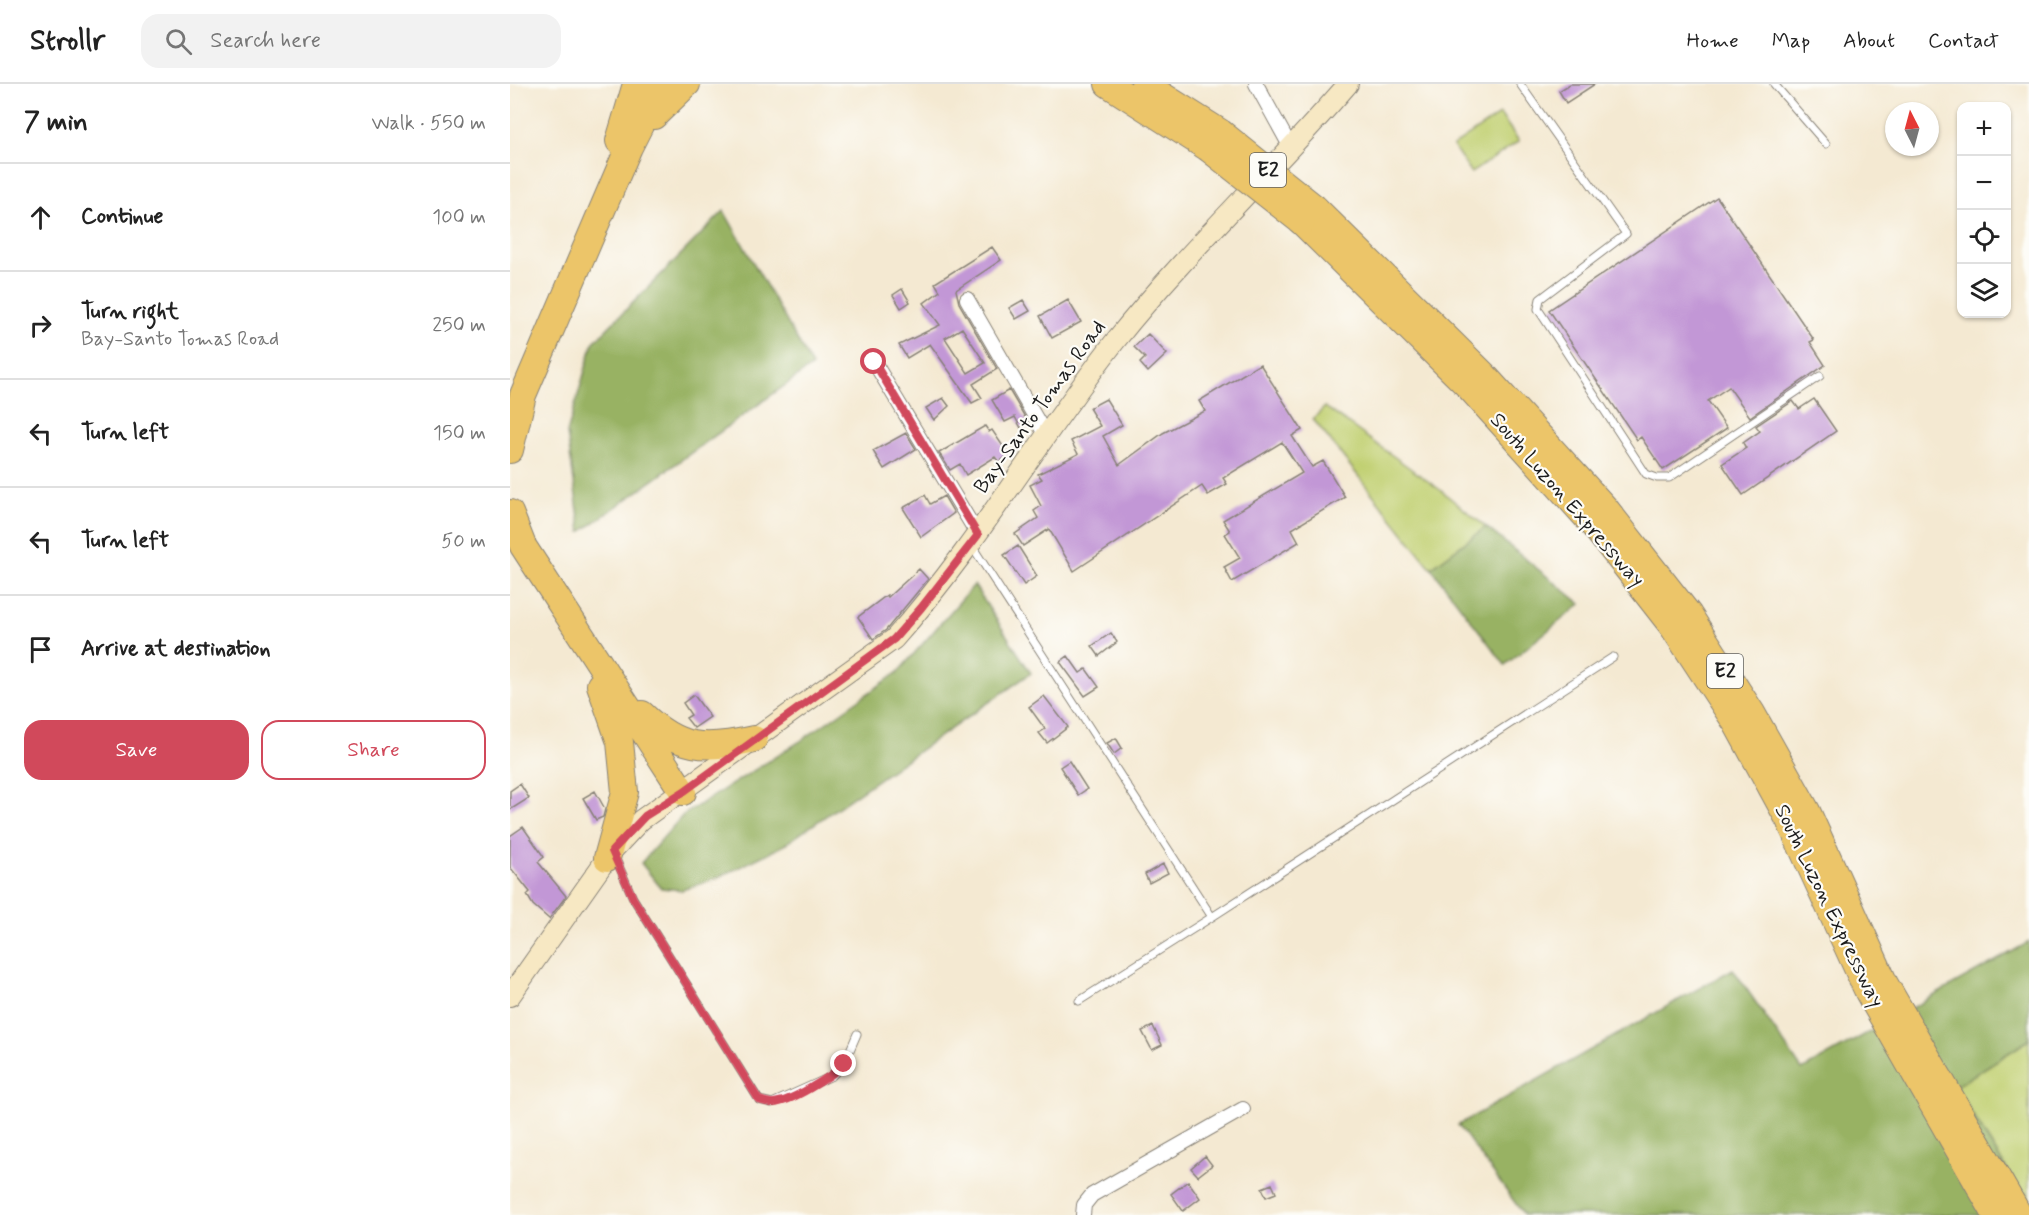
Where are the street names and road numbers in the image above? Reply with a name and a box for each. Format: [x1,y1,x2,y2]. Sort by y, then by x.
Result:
road number: E2 [1250,153,1286,187]
street label: Bay-Santo Tomas Road [968,315,1112,499]
street label: South Luzon Expressway [1483,407,1651,593]
road number: E2 [1707,654,1743,688]
street label: South Luzon Expressway [1768,800,1890,1012]

